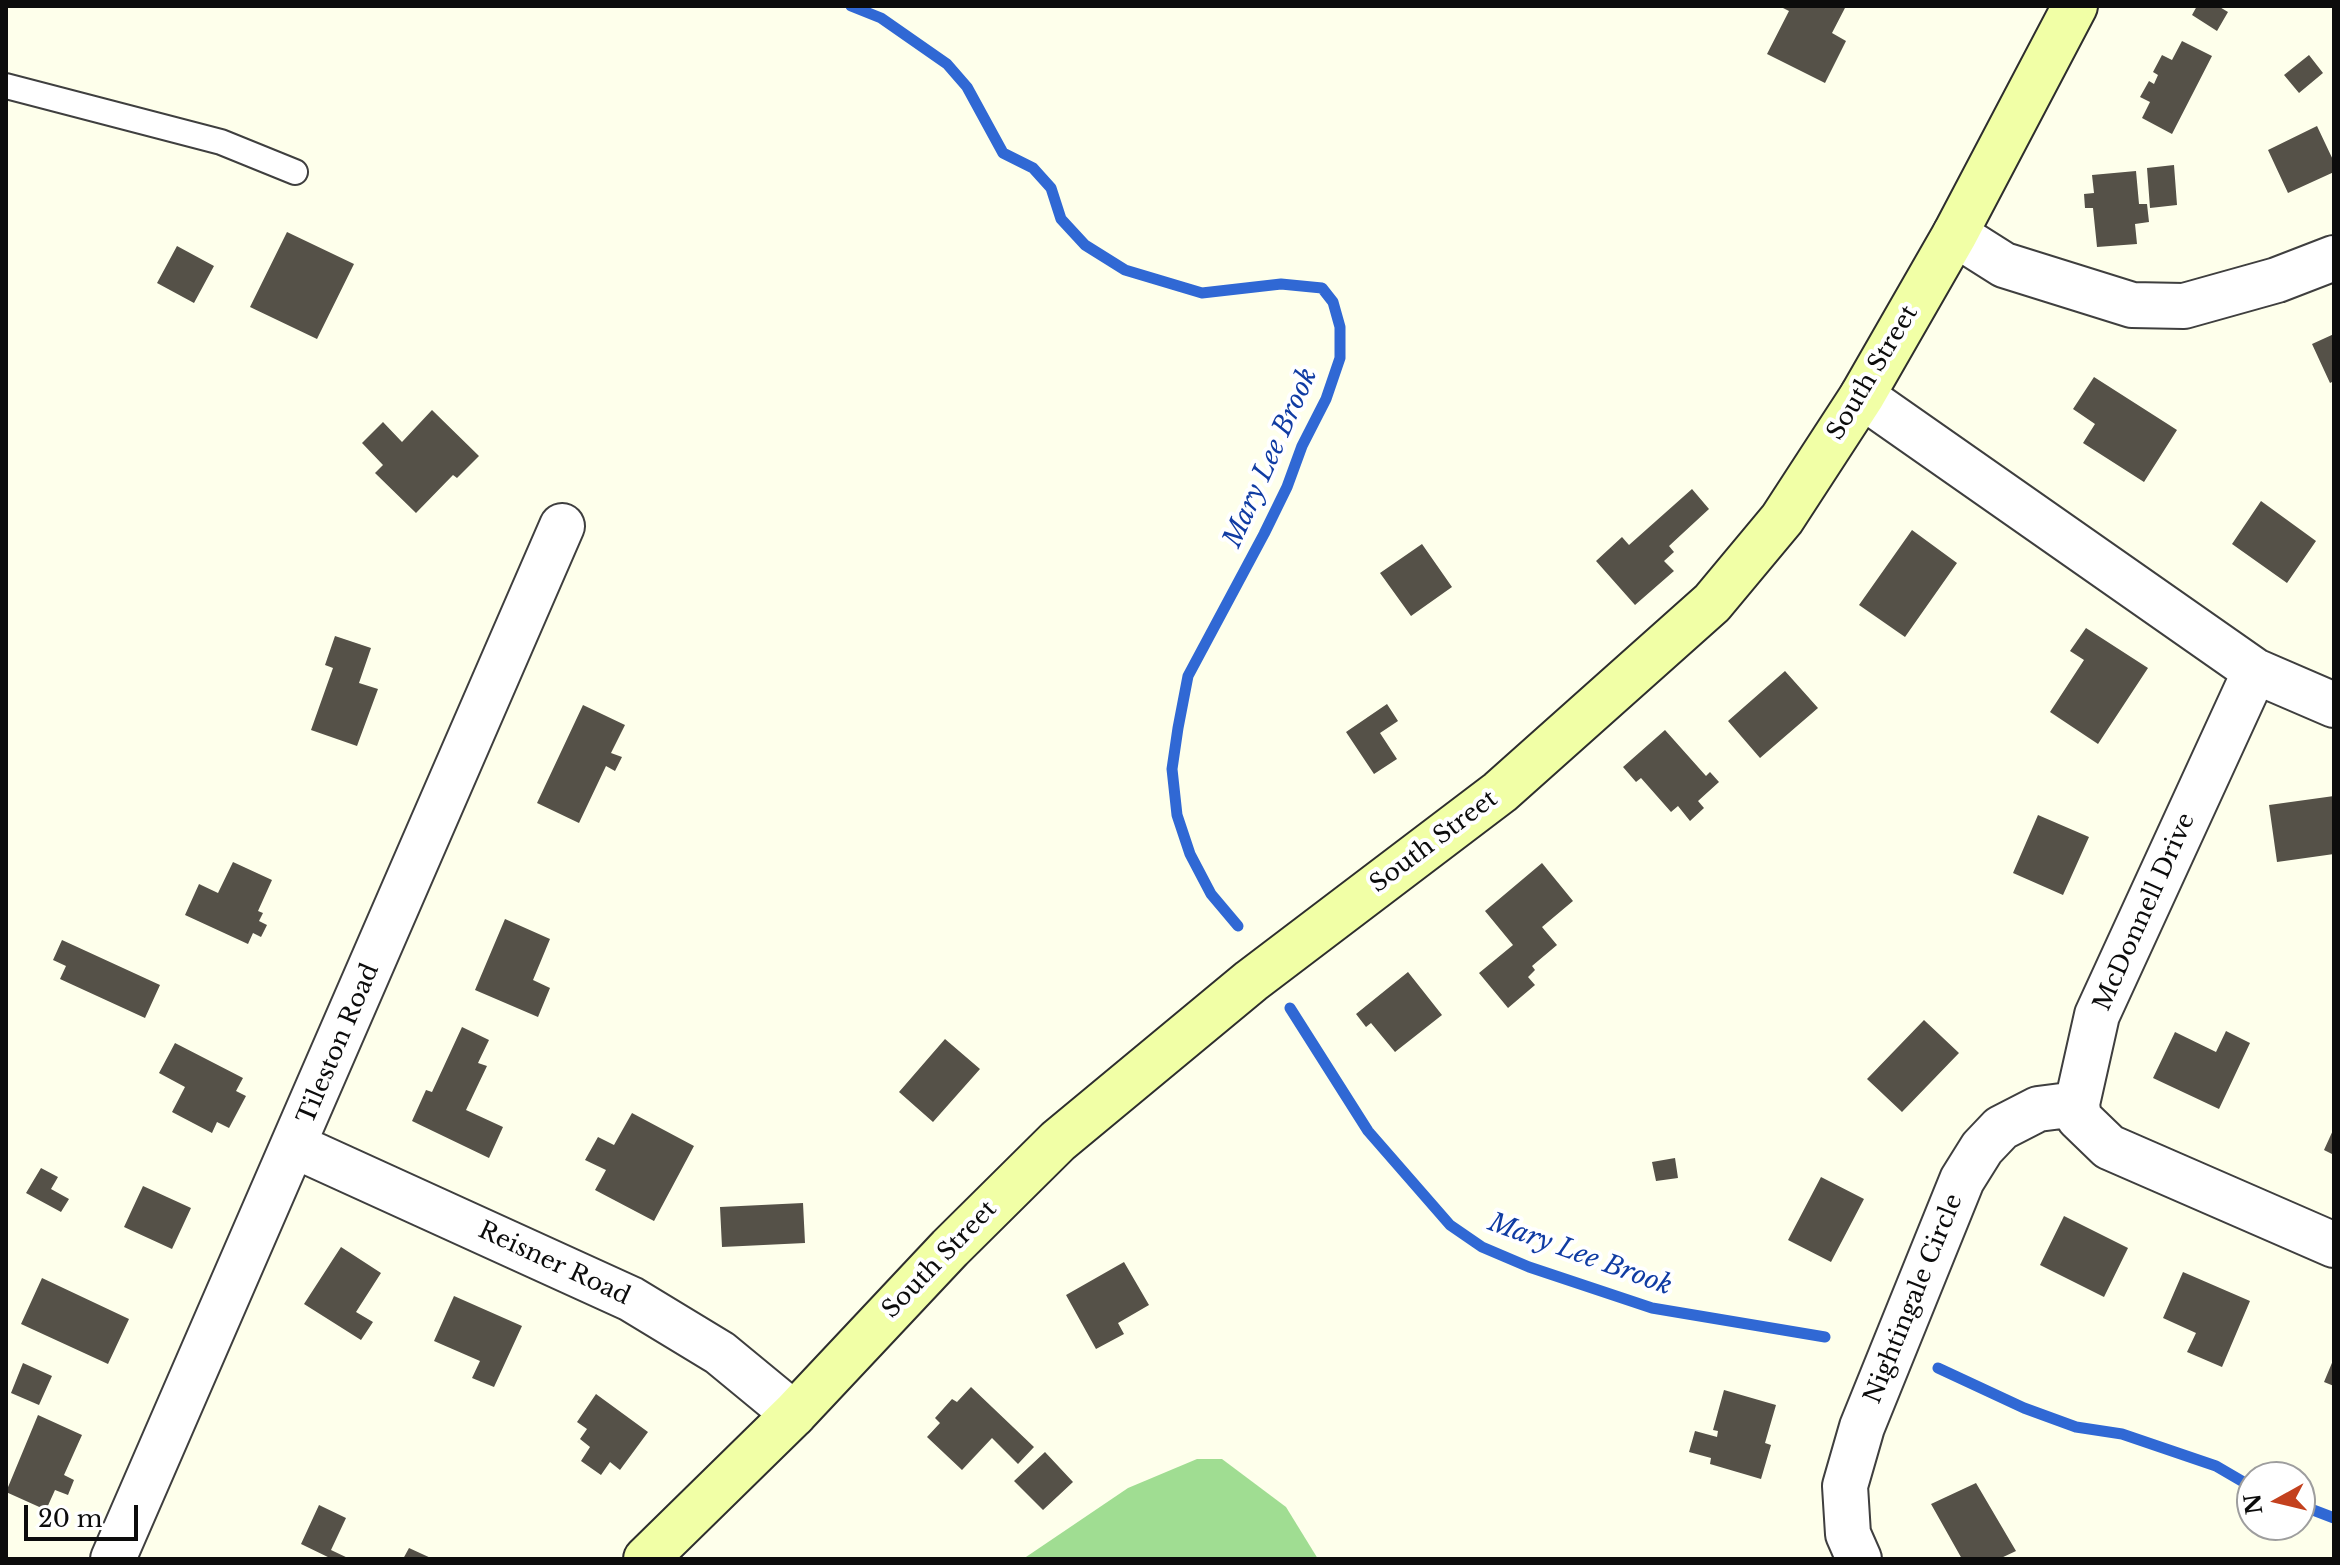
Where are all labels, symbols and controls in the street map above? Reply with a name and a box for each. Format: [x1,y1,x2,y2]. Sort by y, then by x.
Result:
street label: South Street [1822,300,1924,446]
water label: Mary Lee Brook [1218,364,1324,552]
street label: South Street [1365,785,1503,899]
street label: McDonnell Drive [2088,809,2202,1015]
street label: Tileston Road [292,960,386,1128]
street label: Nightingale Circle [1859,1190,1969,1408]
street label: South Street [877,1195,1003,1325]
water label: Mary Lee Brook [1484,1207,1676,1303]
street label: Reisner Road [474,1216,634,1312]
north arrow [2236,1461,2316,1541]
scale bar [28,1489,142,1539]
text: N [2239,1492,2269,1516]
text: 20 m [38,1504,103,1533]

